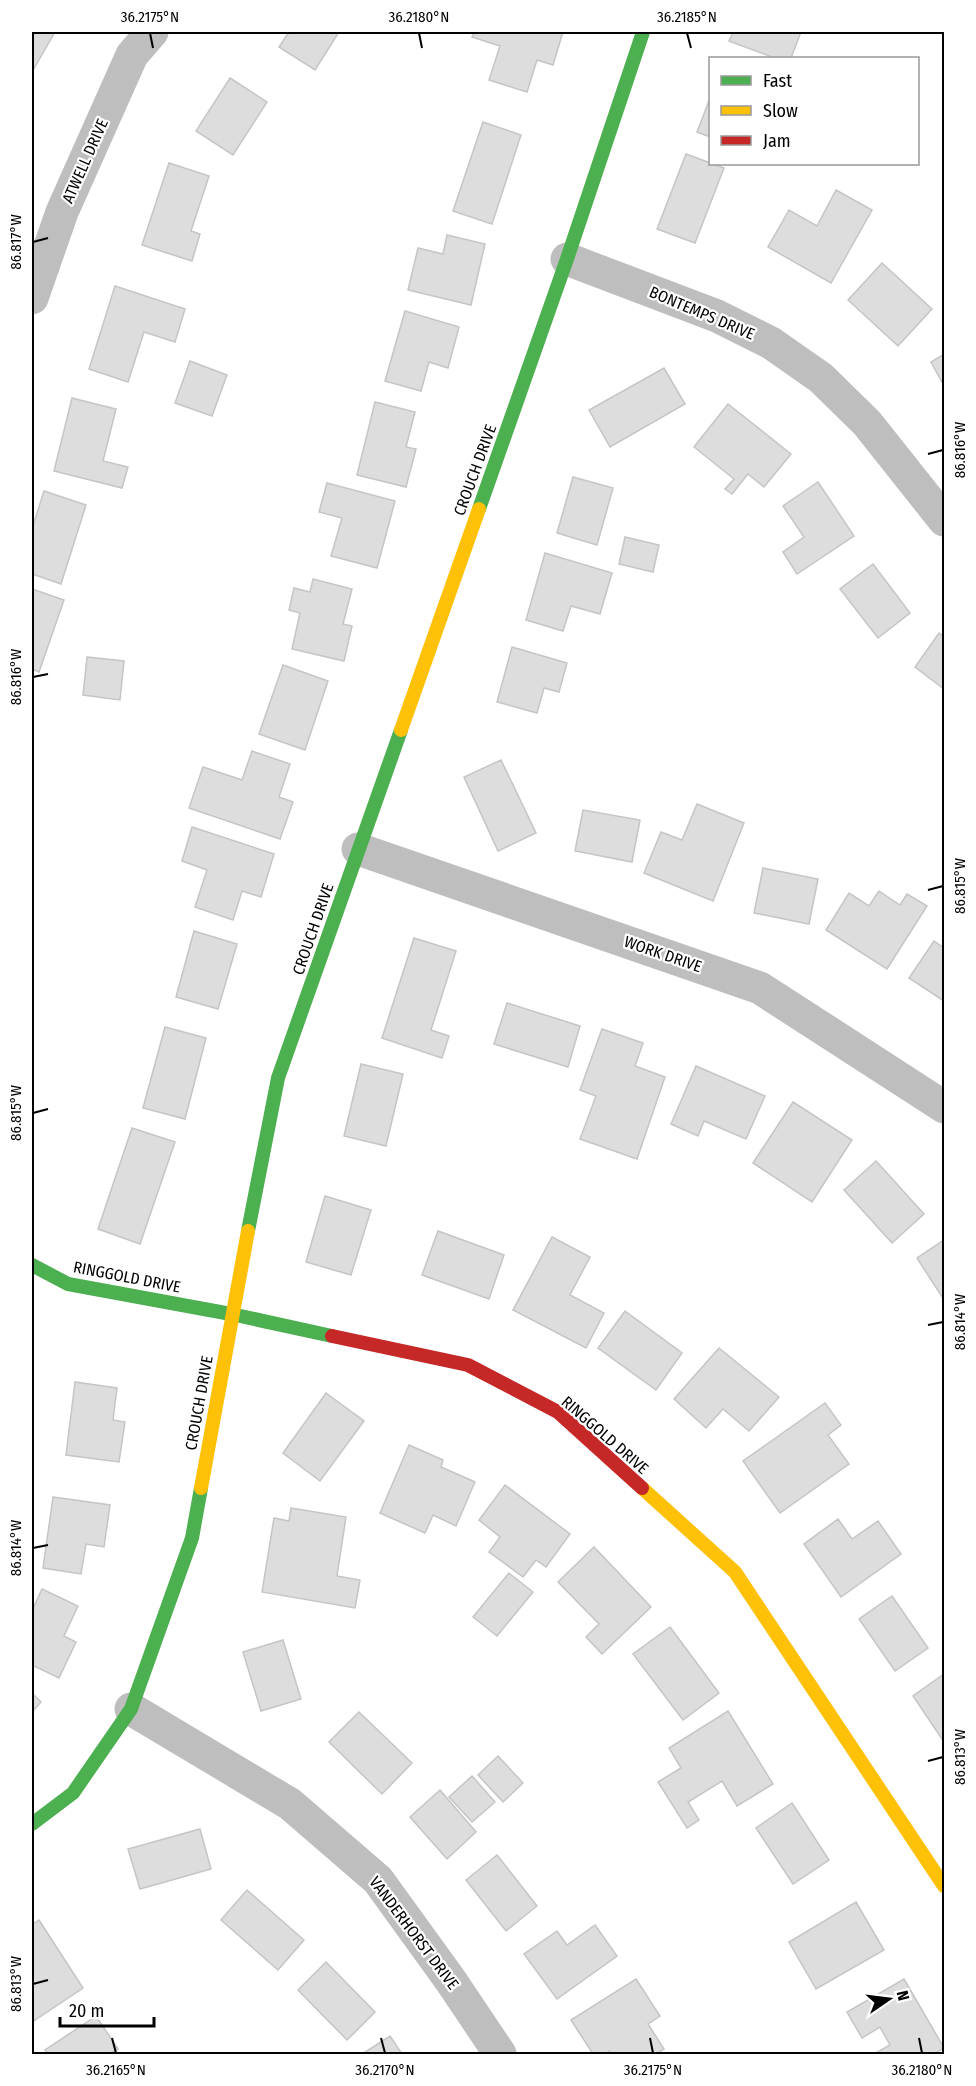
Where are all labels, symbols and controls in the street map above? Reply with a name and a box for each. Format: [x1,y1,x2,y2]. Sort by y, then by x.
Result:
text: 36.2175°N [121,8,179,26]
text: 36.2180°N [389,8,449,26]
text: 36.2185°N [657,8,717,26]
legend [709,57,919,165]
text: Fast [763,70,792,92]
text: Slow [763,100,798,122]
street label: ATWELL DRIVE [58,116,112,206]
text: Jam [763,130,791,152]
text: 86.817°W [7,214,25,270]
street label: BONTEMPS DRIVE [647,282,757,344]
street label: CROUCH DRIVE [450,422,500,518]
text: 86.816°W [951,422,969,478]
text: 86.816°W [7,649,25,705]
text: 86.815°W [951,858,969,914]
street label: CROUCH DRIVE [288,881,338,977]
street label: WORK DRIVE [622,932,704,976]
text: 86.815°W [7,1085,25,1141]
street label: RINGGOLD DRIVE [72,1257,182,1297]
text: 86.814°W [951,1294,969,1350]
street label: CROUCH DRIVE [181,1354,217,1452]
street label: RINGGOLD DRIVE [558,1392,652,1478]
text: 86.814°W [7,1520,25,1576]
text: 86.813°W [951,1729,969,1785]
street label: VANDERHORST DRIVE [365,1873,463,1993]
text: 86.813°W [7,1956,25,2012]
north arrow [859,1969,919,2029]
text: N [893,1989,913,2002]
scale bar [60,1990,154,2028]
text: 20 m [69,2000,104,2022]
text: 36.2165°N [86,2061,146,2079]
text: 36.2170°N [355,2061,415,2079]
text: 36.2175°N [624,2061,682,2079]
text: 36.2180°N [892,2061,952,2079]

